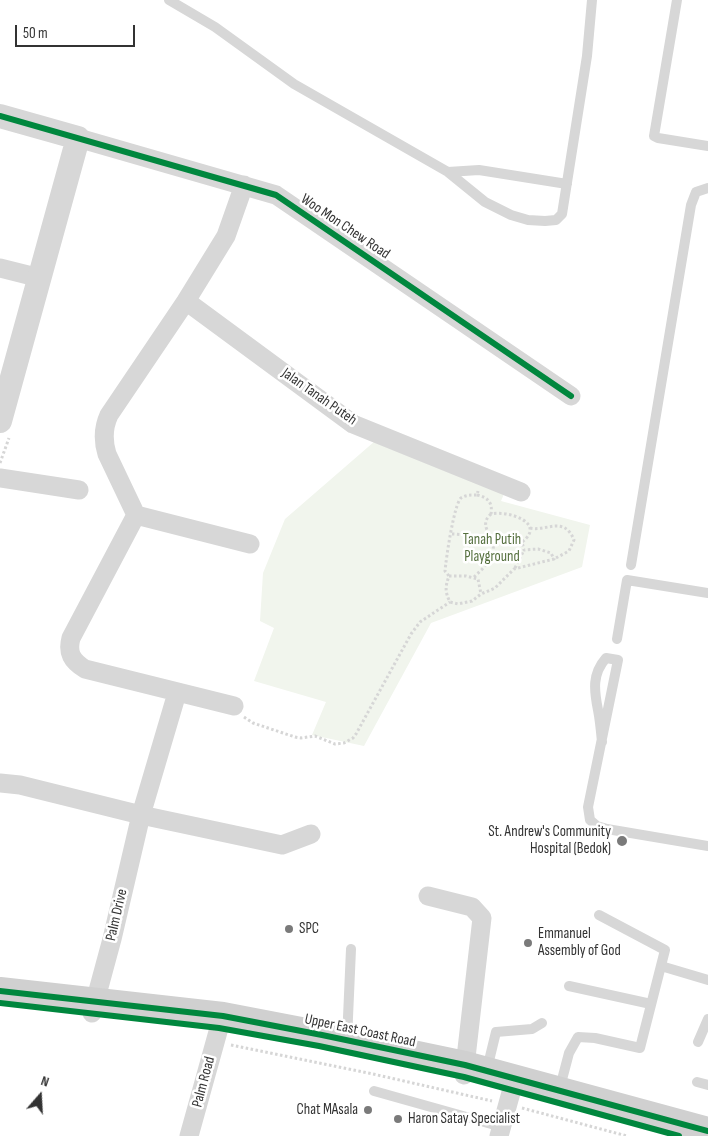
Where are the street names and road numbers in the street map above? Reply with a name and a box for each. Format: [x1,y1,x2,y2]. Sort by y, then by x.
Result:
street label: Woo Mon Chew Road [297,191,393,263]
street label: Jalan Tanah Puteh [278,365,360,429]
street label: Palm Drive [102,887,132,943]
street label: Upper East Coast Road [303,1010,417,1052]
street label: Palm Road [189,1055,219,1109]

